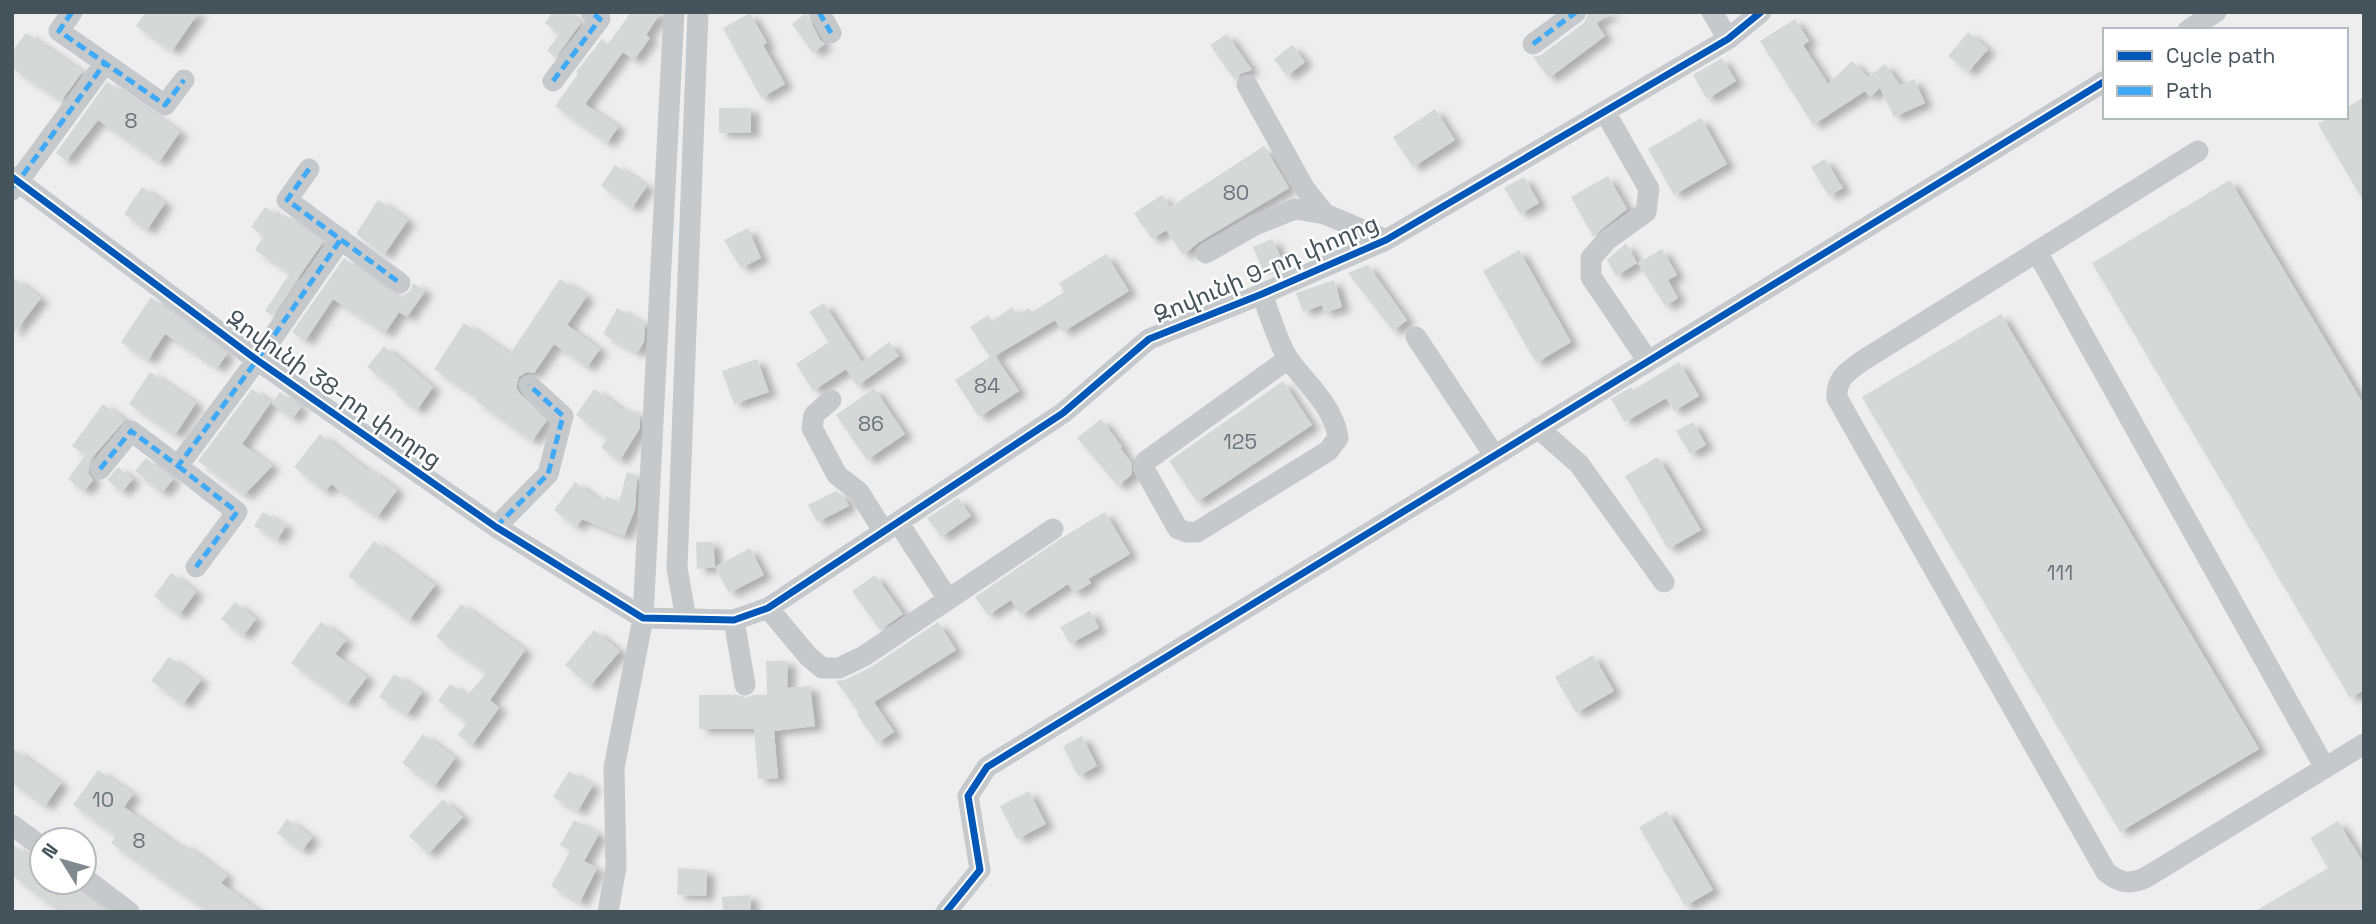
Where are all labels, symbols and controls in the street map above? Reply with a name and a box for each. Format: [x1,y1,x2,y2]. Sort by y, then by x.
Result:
legend [2103,28,2348,119]
text: Cycle path [2166,42,2275,69]
text: Path [2166,77,2212,104]
house number: 8 [124,107,138,134]
house number: 80 [1223,179,1249,206]
street label: Զովունի 9-րդ փողոց [1149,207,1383,330]
street label: Զովունի 38-րդ փողոց [220,302,448,475]
house number: 84 [974,372,1000,399]
house number: 86 [858,410,884,437]
house number: 125 [1223,428,1257,455]
house number: 111 [2047,559,2073,586]
house number: 10 [92,786,114,813]
north arrow [28,826,98,896]
house number: 8 [132,827,146,854]
text: N [36,838,64,864]

